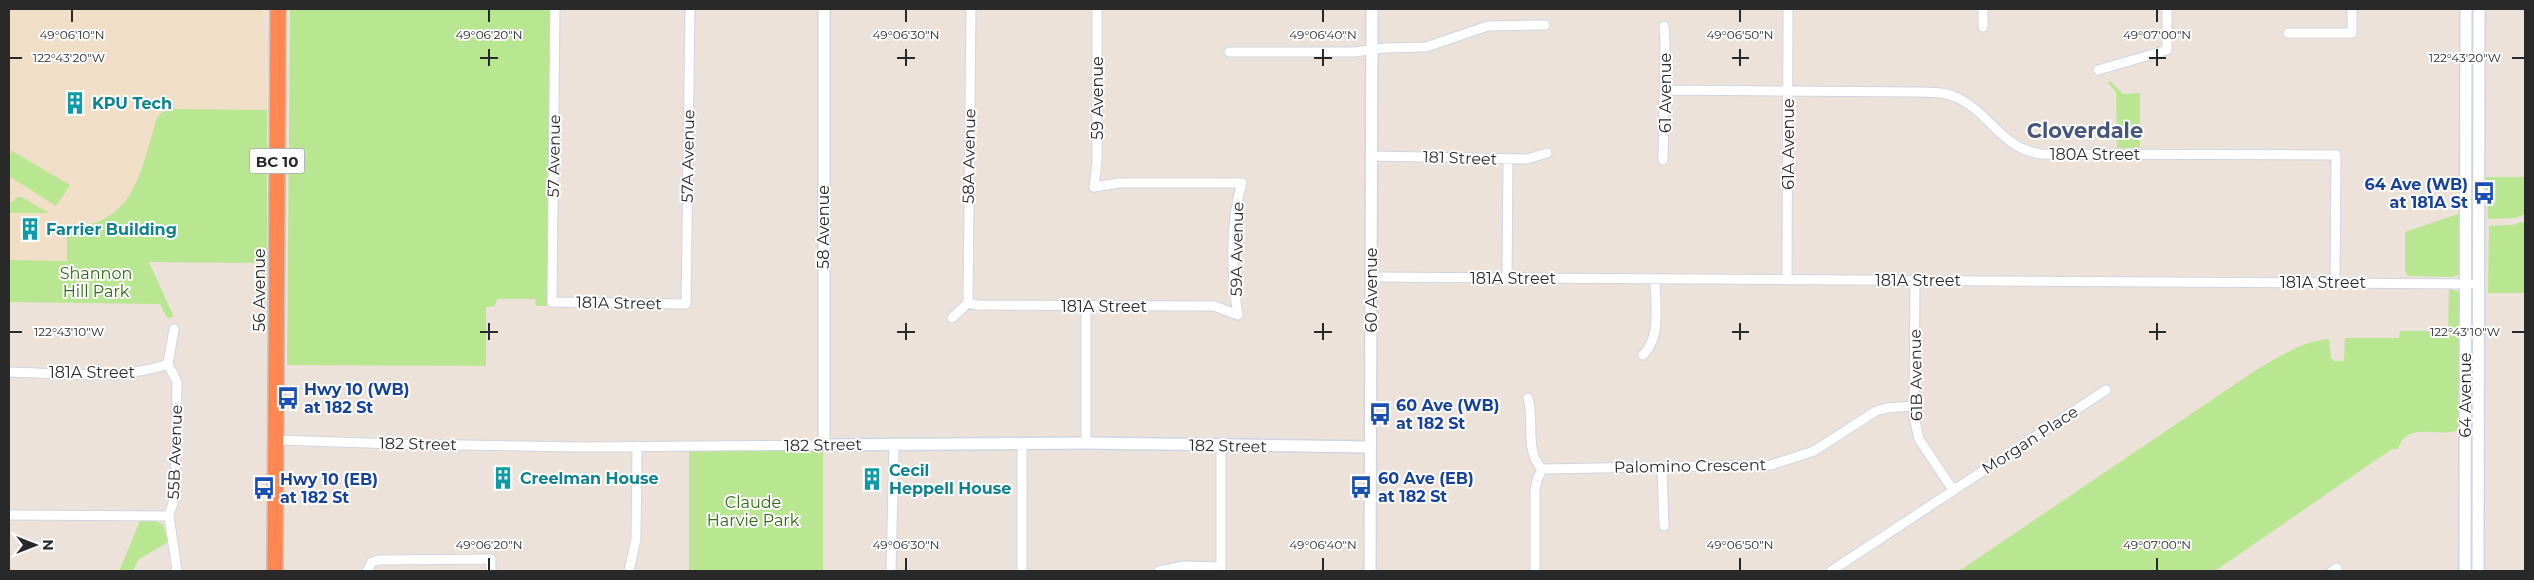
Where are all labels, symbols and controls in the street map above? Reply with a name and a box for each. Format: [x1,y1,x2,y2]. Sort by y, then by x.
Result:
text: 49°06'10"N [40,27,105,42]
text: 49°06'20"N [455,27,523,42]
text: 49°06'30"N [872,27,940,42]
text: 49°06'40"N [1289,27,1357,42]
text: 49°06'50"N [1707,27,1773,42]
text: 49°07'00"N [2123,27,2191,42]
text: 122°43'20"W [33,50,105,65]
text: 122°43'20"W [2429,50,2501,65]
street label: 61 Avenue [1656,53,1675,133]
street label: 59 Avenue [1088,56,1107,140]
building icon: KPU Tech [62,90,88,116]
place label: KPU Tech [92,94,172,113]
street label: 61A Avenue [1779,98,1798,190]
street label: 58A Avenue [959,108,979,204]
street label: 57A Avenue [678,109,698,203]
street label: 57 Avenue [544,114,564,198]
district label: Cloverdale [2027,118,2143,143]
street label: 180A Street [2050,145,2141,164]
street label: 181 Street [1423,147,1498,169]
road number: BC 10 [250,148,304,174]
place label: 64 Ave (WB) at 181A St [2364,175,2468,212]
bus stop icon: 64 Ave (WB) at 181A St [2471,180,2497,206]
street label: 58 Avenue [814,185,833,269]
street label: 59A Avenue [1227,201,1247,297]
building icon: Farrier Building [17,216,43,242]
place label: Farrier Building [46,220,177,239]
street label: 56 Avenue [250,248,269,332]
street label: 60 Avenue [1362,248,1381,332]
park label: Shannon Hill Park [60,264,132,301]
street label: 181A Street [1470,269,1556,288]
street label: 181A Street [1875,271,1961,290]
street label: 181A Street [2280,273,2366,292]
street label: 181A Street [576,293,663,313]
street label: 181A Street [1061,297,1147,316]
text: 122°43'10"W [34,324,104,339]
text: 122°43'10"W [2430,324,2500,339]
street label: 61B Avenue [1906,329,1926,421]
street label: 64 Avenue [2456,353,2475,437]
street label: 181A Street [49,363,135,382]
place label: Hwy 10 (WB) at 182 St [304,380,410,417]
bus stop icon: Hwy 10 (WB) at 182 St [275,385,301,411]
place label: 60 Ave (WB) at 182 St [1396,396,1499,433]
bus stop icon: 60 Ave (WB) at 182 St [1367,401,1393,427]
street label: Morgan Place [1978,402,2082,478]
street label: 55B Avenue [164,404,186,500]
street label: 182 Street [379,434,457,454]
street label: 182 Street [784,435,862,455]
street label: 182 Street [1189,436,1267,456]
street label: Palomino Crescent [1614,455,1767,477]
place label: Cecil Heppell House [889,461,1011,498]
building icon: Creelman House [490,465,516,491]
building icon: Cecil Heppell House [859,466,885,492]
place label: Creelman House [520,469,659,488]
place label: 60 Ave (EB) at 182 St [1378,469,1474,506]
place label: Hwy 10 (EB) at 182 St [280,470,378,507]
bus stop icon: 60 Ave (EB) at 182 St [1348,474,1374,500]
bus stop icon: Hwy 10 (EB) at 182 St [251,475,277,501]
park label: Claude Harvie Park [707,493,800,530]
north arrow [10,520,60,570]
text: 49°06'20"N [455,537,523,552]
text: 49°06'30"N [872,537,940,552]
text: 49°06'40"N [1289,537,1357,552]
text: 49°06'50"N [1707,537,1773,552]
text: 49°07'00"N [2123,537,2191,552]
text: N [39,539,57,551]

